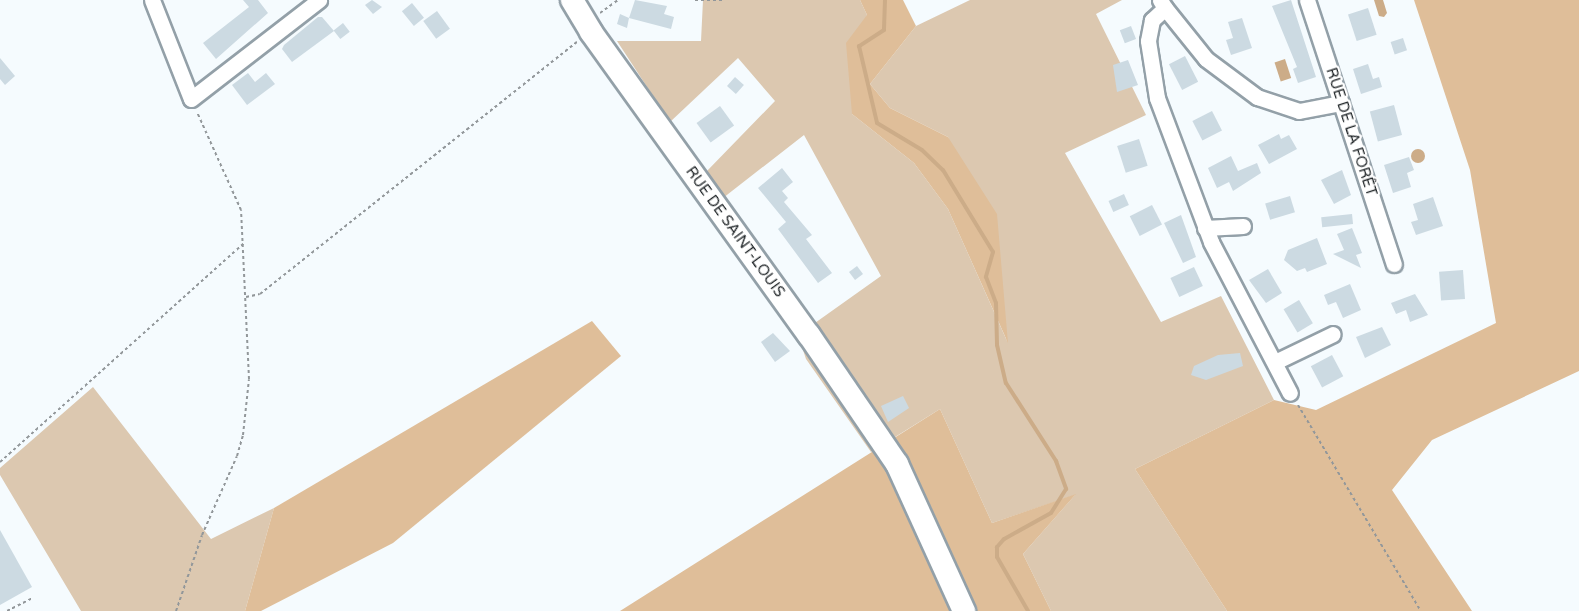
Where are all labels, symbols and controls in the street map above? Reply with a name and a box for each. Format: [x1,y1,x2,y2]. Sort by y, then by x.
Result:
street label: RUE DE LA FORÊT [1322,65,1380,199]
street label: RUE DE SAINT-LOUIS [682,163,788,301]

